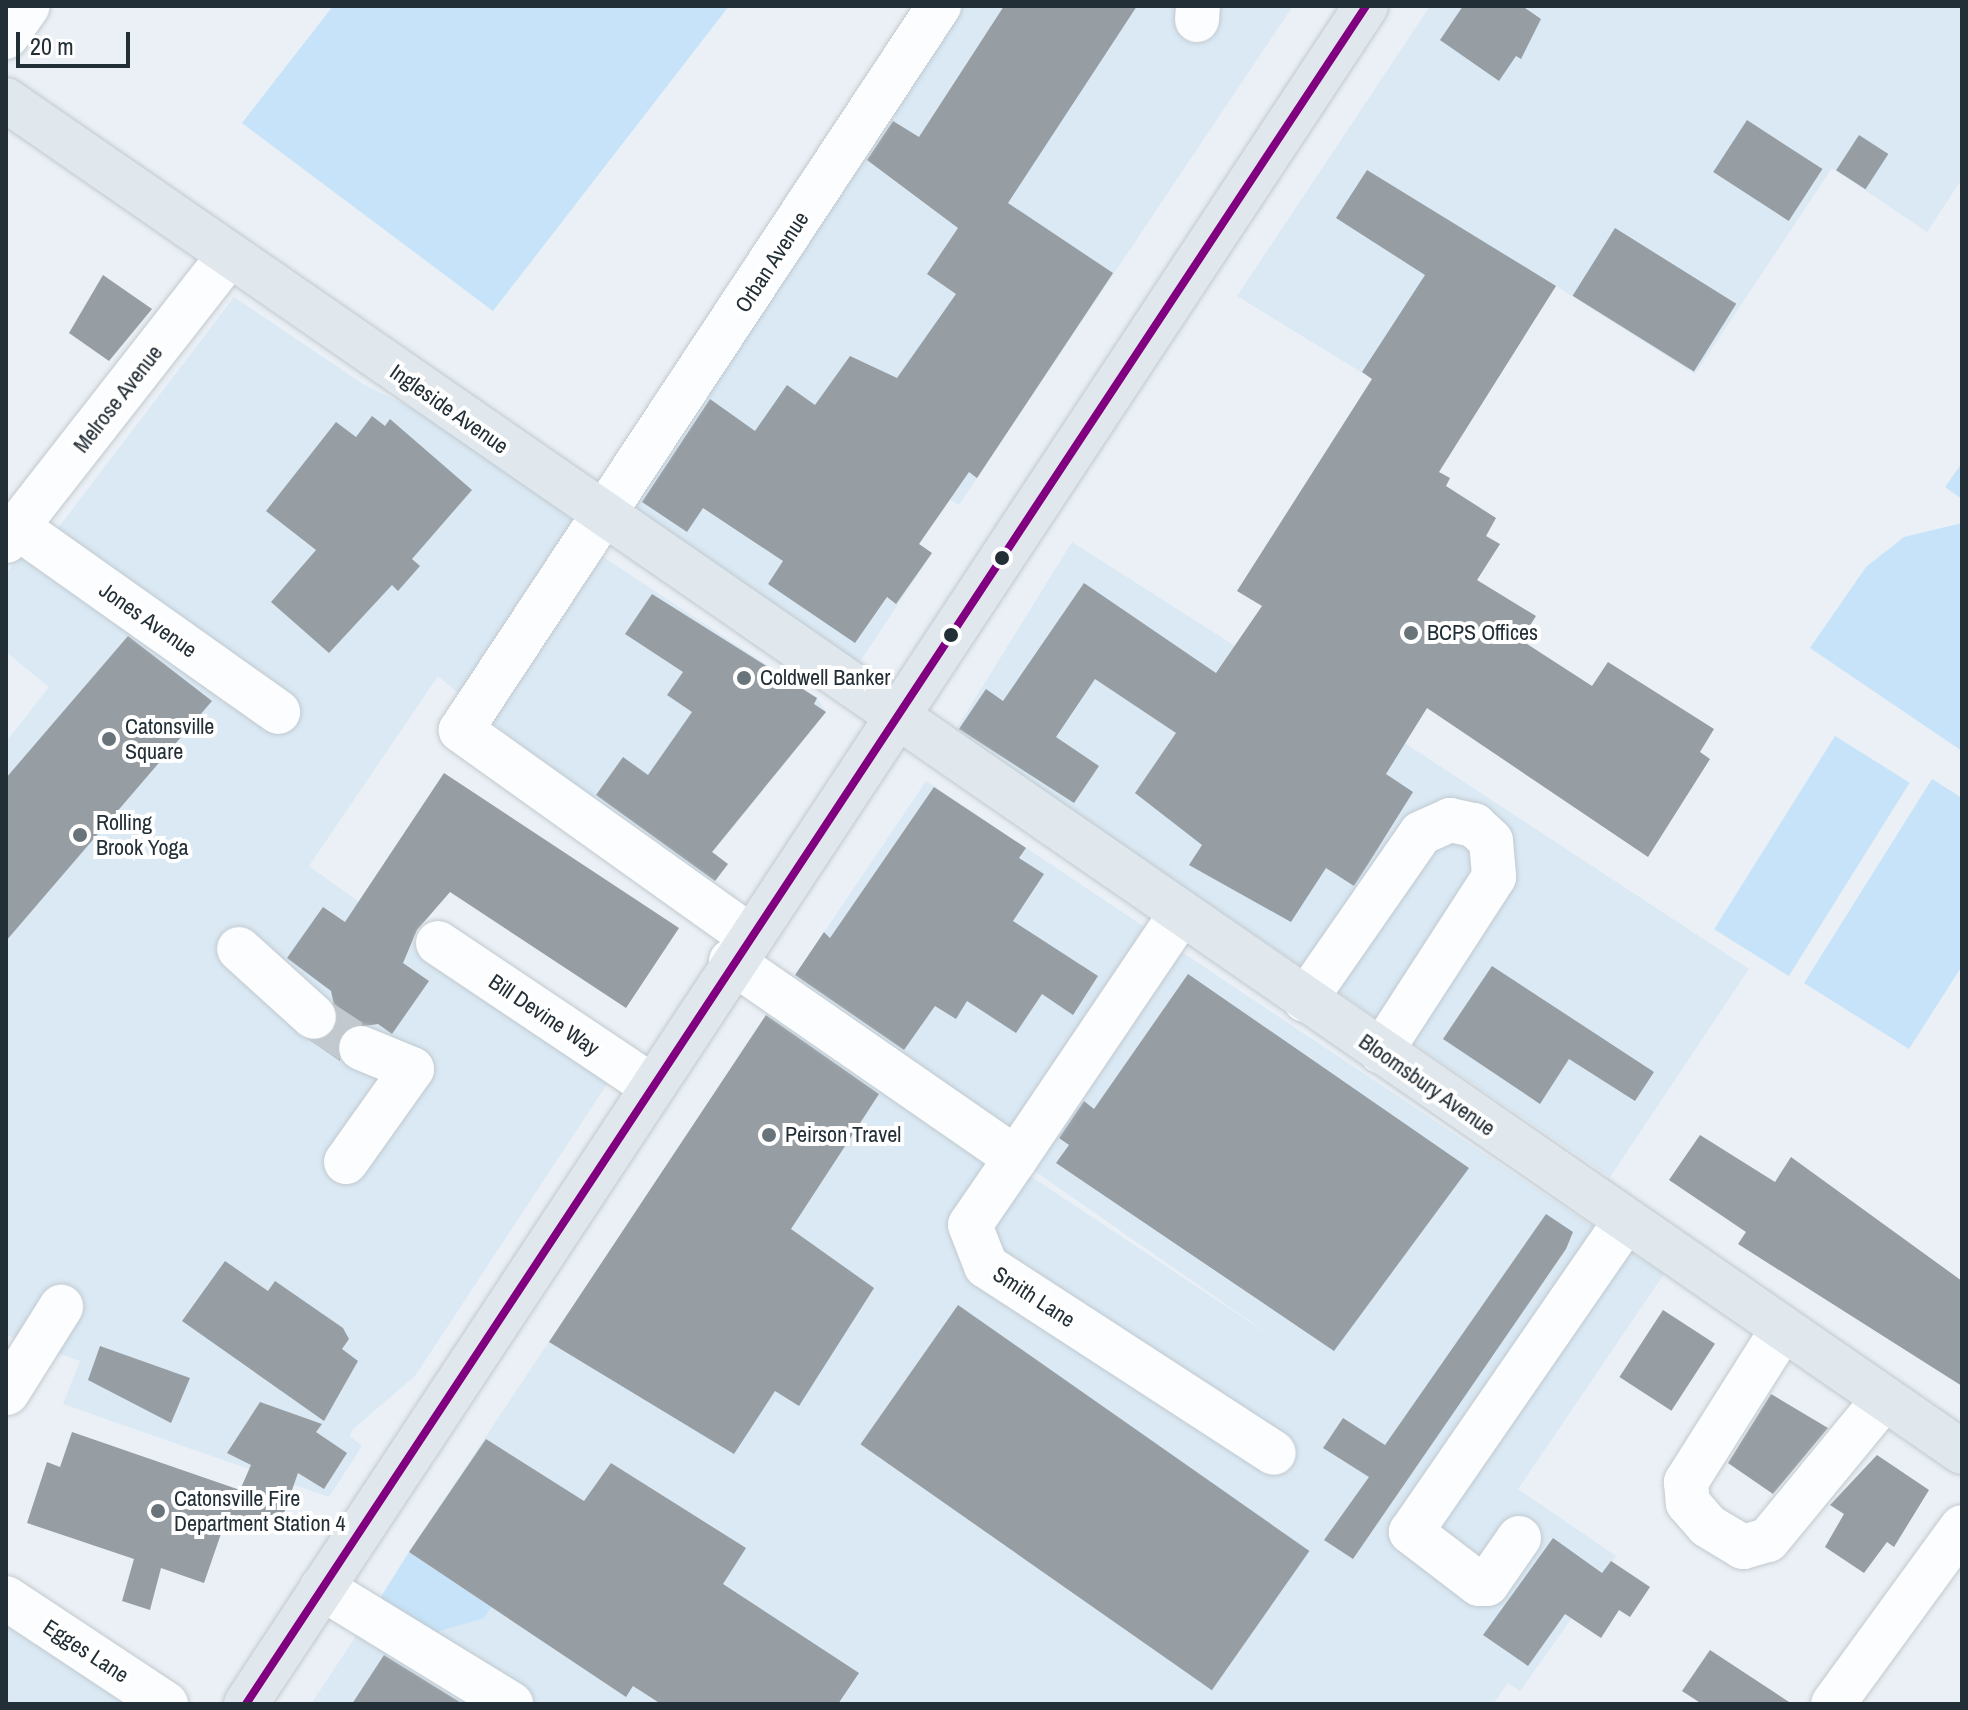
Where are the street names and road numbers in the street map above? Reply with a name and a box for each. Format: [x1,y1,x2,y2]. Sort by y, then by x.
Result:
street label: Orban Avenue [729,206,815,318]
street label: Melrose Avenue [68,340,168,458]
street label: Ingleside Avenue [384,358,514,460]
street label: Jones Avenue [94,576,202,664]
street label: Bill Devine Way [484,968,604,1062]
street label: Bloomsbury Avenue [1353,1028,1501,1142]
street label: Smith Lane [988,1261,1080,1333]
street label: Egges Lane [38,1614,134,1688]

